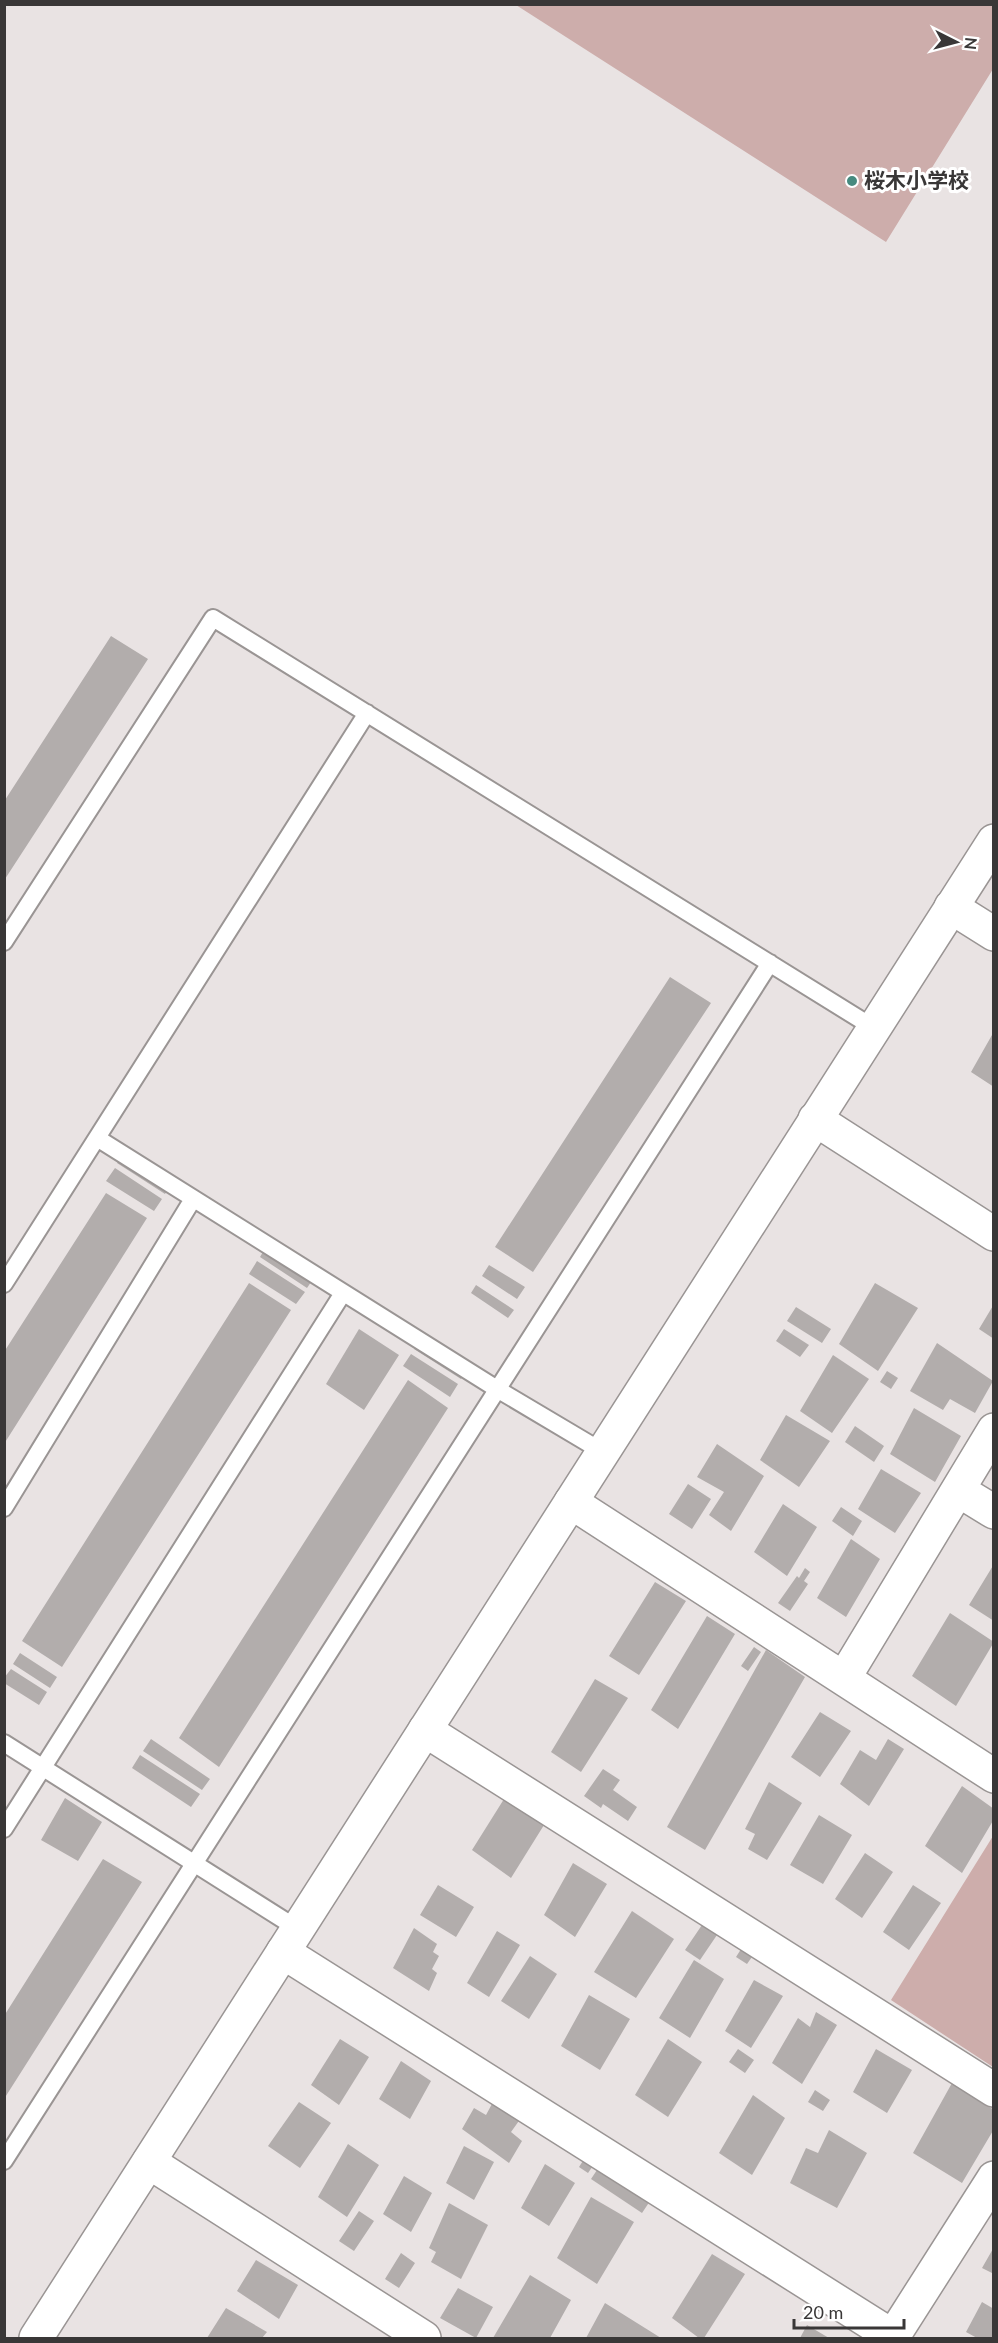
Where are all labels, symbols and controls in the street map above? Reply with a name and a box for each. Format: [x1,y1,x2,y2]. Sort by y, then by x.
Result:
north arrow [926,12,986,72]
text: N [961,36,982,51]
place label: 桜木小学校 [864,167,969,192]
marker: 桜木小学校 [845,174,859,188]
scale bar [794,2292,904,2330]
text: 20 m [803,2301,843,2323]

